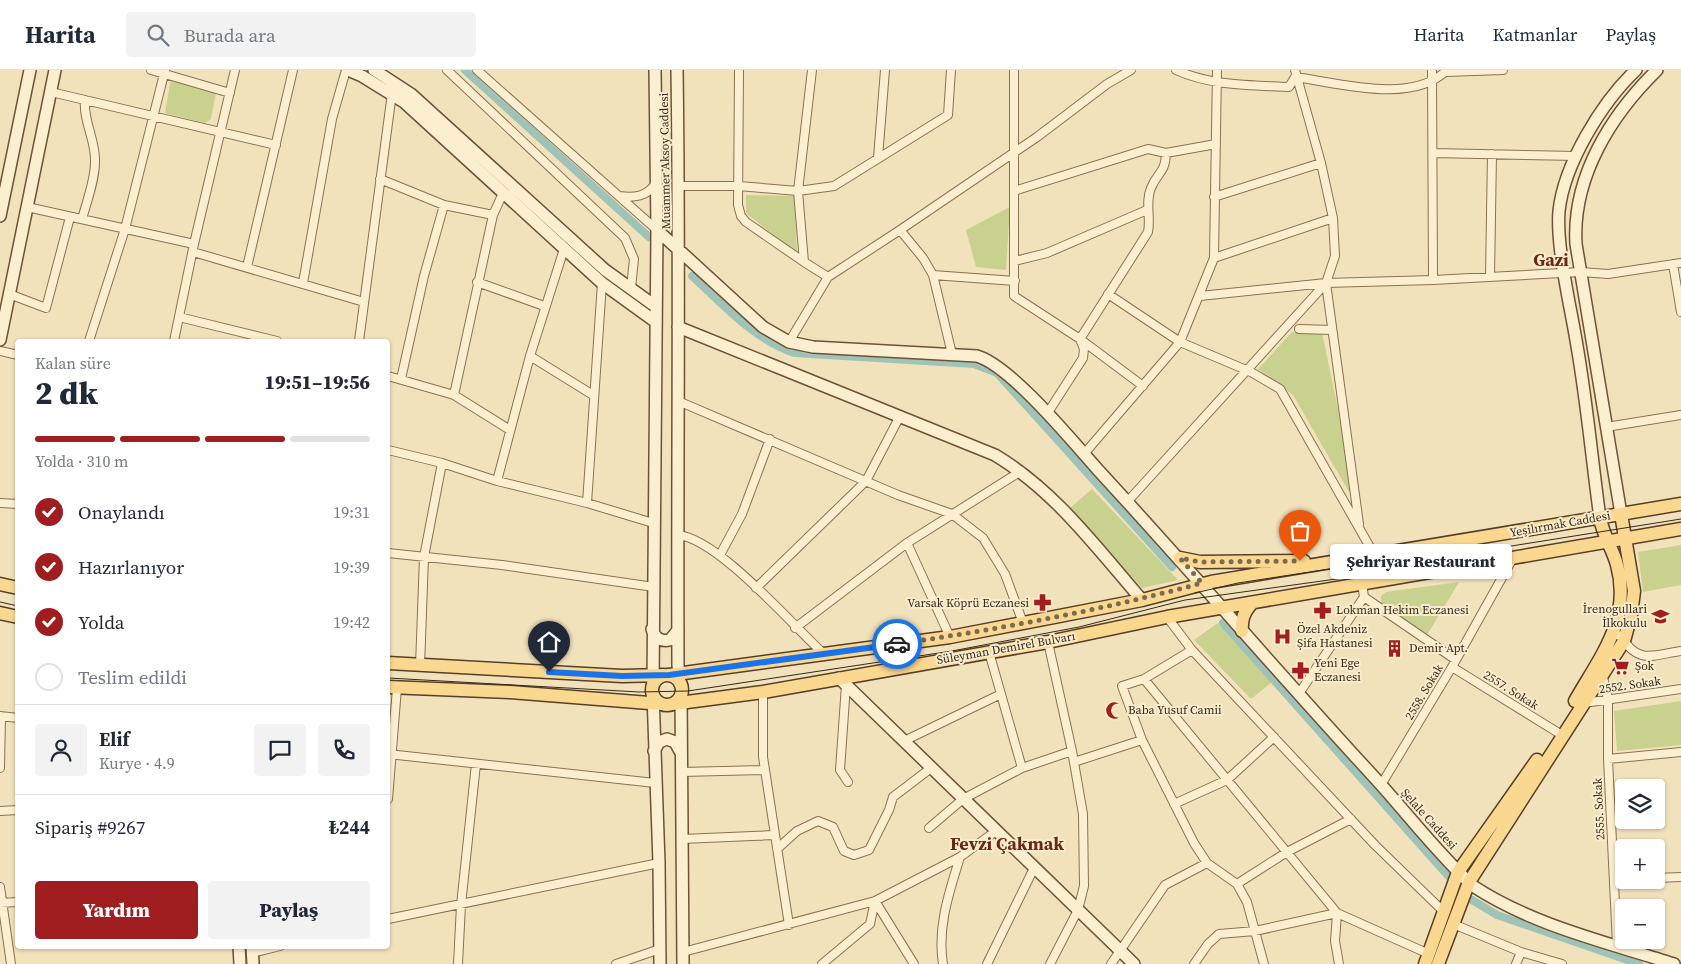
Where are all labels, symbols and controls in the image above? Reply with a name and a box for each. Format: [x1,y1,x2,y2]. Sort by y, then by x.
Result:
search box [126,12,476,57]
text: Harita [25,18,96,51]
icon: search [144,21,172,49]
text: Burada ara [184,22,276,48]
text: Harita [1414,22,1464,47]
text: Katmanlar [1492,22,1577,47]
text: Paylaş [1605,22,1656,47]
street label: Muammer Aksoy Caddesi [656,92,674,229]
district label: Gazi [1533,247,1569,272]
text: Kalan süre [35,352,111,374]
text: 19:51–19:56 [265,369,370,395]
text: 2 dk [35,371,98,415]
text: Yolda · 310 m [35,450,129,472]
icon: check [35,498,63,526]
text: Onaylandı [78,499,165,525]
text: 19:31 [333,501,370,523]
street label: Yeşilırmak Caddesi [1508,507,1612,541]
pin [1279,510,1321,561]
icon: bag [1286,517,1314,545]
callout: Şehriyar Restaurant [1330,544,1512,578]
text: Şehriyar Restaurant [1347,550,1495,572]
icon: check [35,553,63,581]
text: Hazırlanıyor [78,554,184,580]
text: 19:39 [333,556,370,578]
pharmacy icon: Varsak Köprü Eczanesi [1033,593,1053,613]
place label: Varsak Köprü Eczanesi [907,595,1029,611]
pharmacy icon: Lokman Hekim Eczanesi [1312,600,1332,620]
place label: İrenogullari İlkokulu [1583,601,1647,631]
place label: Lokman Hekim Eczanesi [1336,602,1469,618]
school or university icon: İrenogullari İlkokulu [1651,606,1671,626]
icon: check [35,608,63,636]
text: Yolda [78,609,124,635]
text: 19:42 [333,611,370,633]
courier [872,619,922,669]
pin [528,621,570,672]
place label: Özel Akdeniz Şifa Hastanesi [1297,621,1373,651]
hospital icon: Özel Akdeniz Şifa Hastanesi [1273,626,1293,646]
icon: home [535,628,563,656]
street label: Süleyman Demirel Bulvarı [935,628,1077,668]
icon: car [883,630,911,658]
building icon: Demir Apt. [1385,638,1405,658]
place label: Demir Apt. [1409,640,1468,656]
place label: Yeni Ege Eczanesi [1314,655,1361,685]
supermarket icon: Şok [1611,656,1631,676]
place label: Şok [1635,658,1655,674]
pharmacy icon: Yeni Ege Eczanesi [1290,660,1310,680]
street label: 2558. Sokak [1401,661,1447,723]
text: Teslim edildi [78,664,187,690]
street label: 2557. Sokak [1480,667,1542,714]
street label: 2552. Sokak [1598,673,1662,697]
mosque icon: Baba Yusuf Camii [1104,700,1124,720]
place label: Baba Yusuf Camii [1128,702,1222,718]
button: person [35,724,87,776]
button: chat [254,724,306,776]
button: phone [318,724,370,776]
text: Elif [99,726,129,752]
text: Kurye · 4.9 [99,752,175,774]
street label: 2555. Sokak [1589,777,1609,841]
map controls [1615,779,1665,949]
button: layers [1615,779,1665,829]
street label: Şelale Caddesi [1397,785,1461,853]
text: Sipariş #9267 [35,814,145,840]
text: ₺244 [329,814,370,840]
district label: Fevzi Çakmak [950,831,1064,856]
button: + [1615,839,1665,889]
button: Yardım [35,881,198,939]
button: Paylaş [208,881,370,939]
button: − [1615,899,1665,949]

